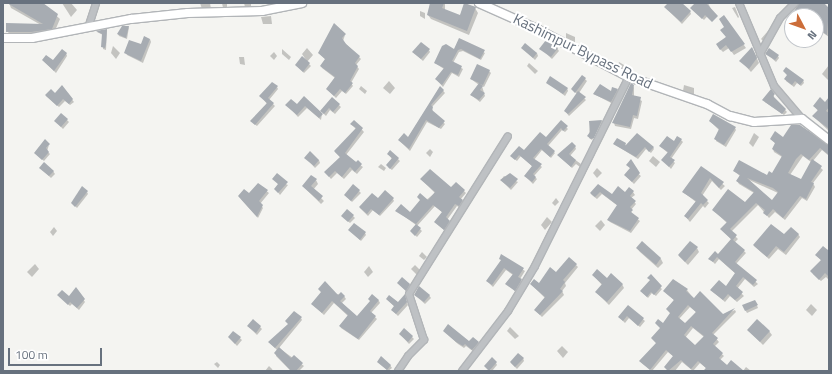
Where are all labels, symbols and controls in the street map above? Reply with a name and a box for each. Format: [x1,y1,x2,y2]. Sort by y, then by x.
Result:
north arrow [784,8,824,48]
street label: Kashimpur Bypass Road [510,9,656,93]
text: N [804,27,821,43]
scale bar [10,340,104,366]
text: 100 m [15,345,48,364]

